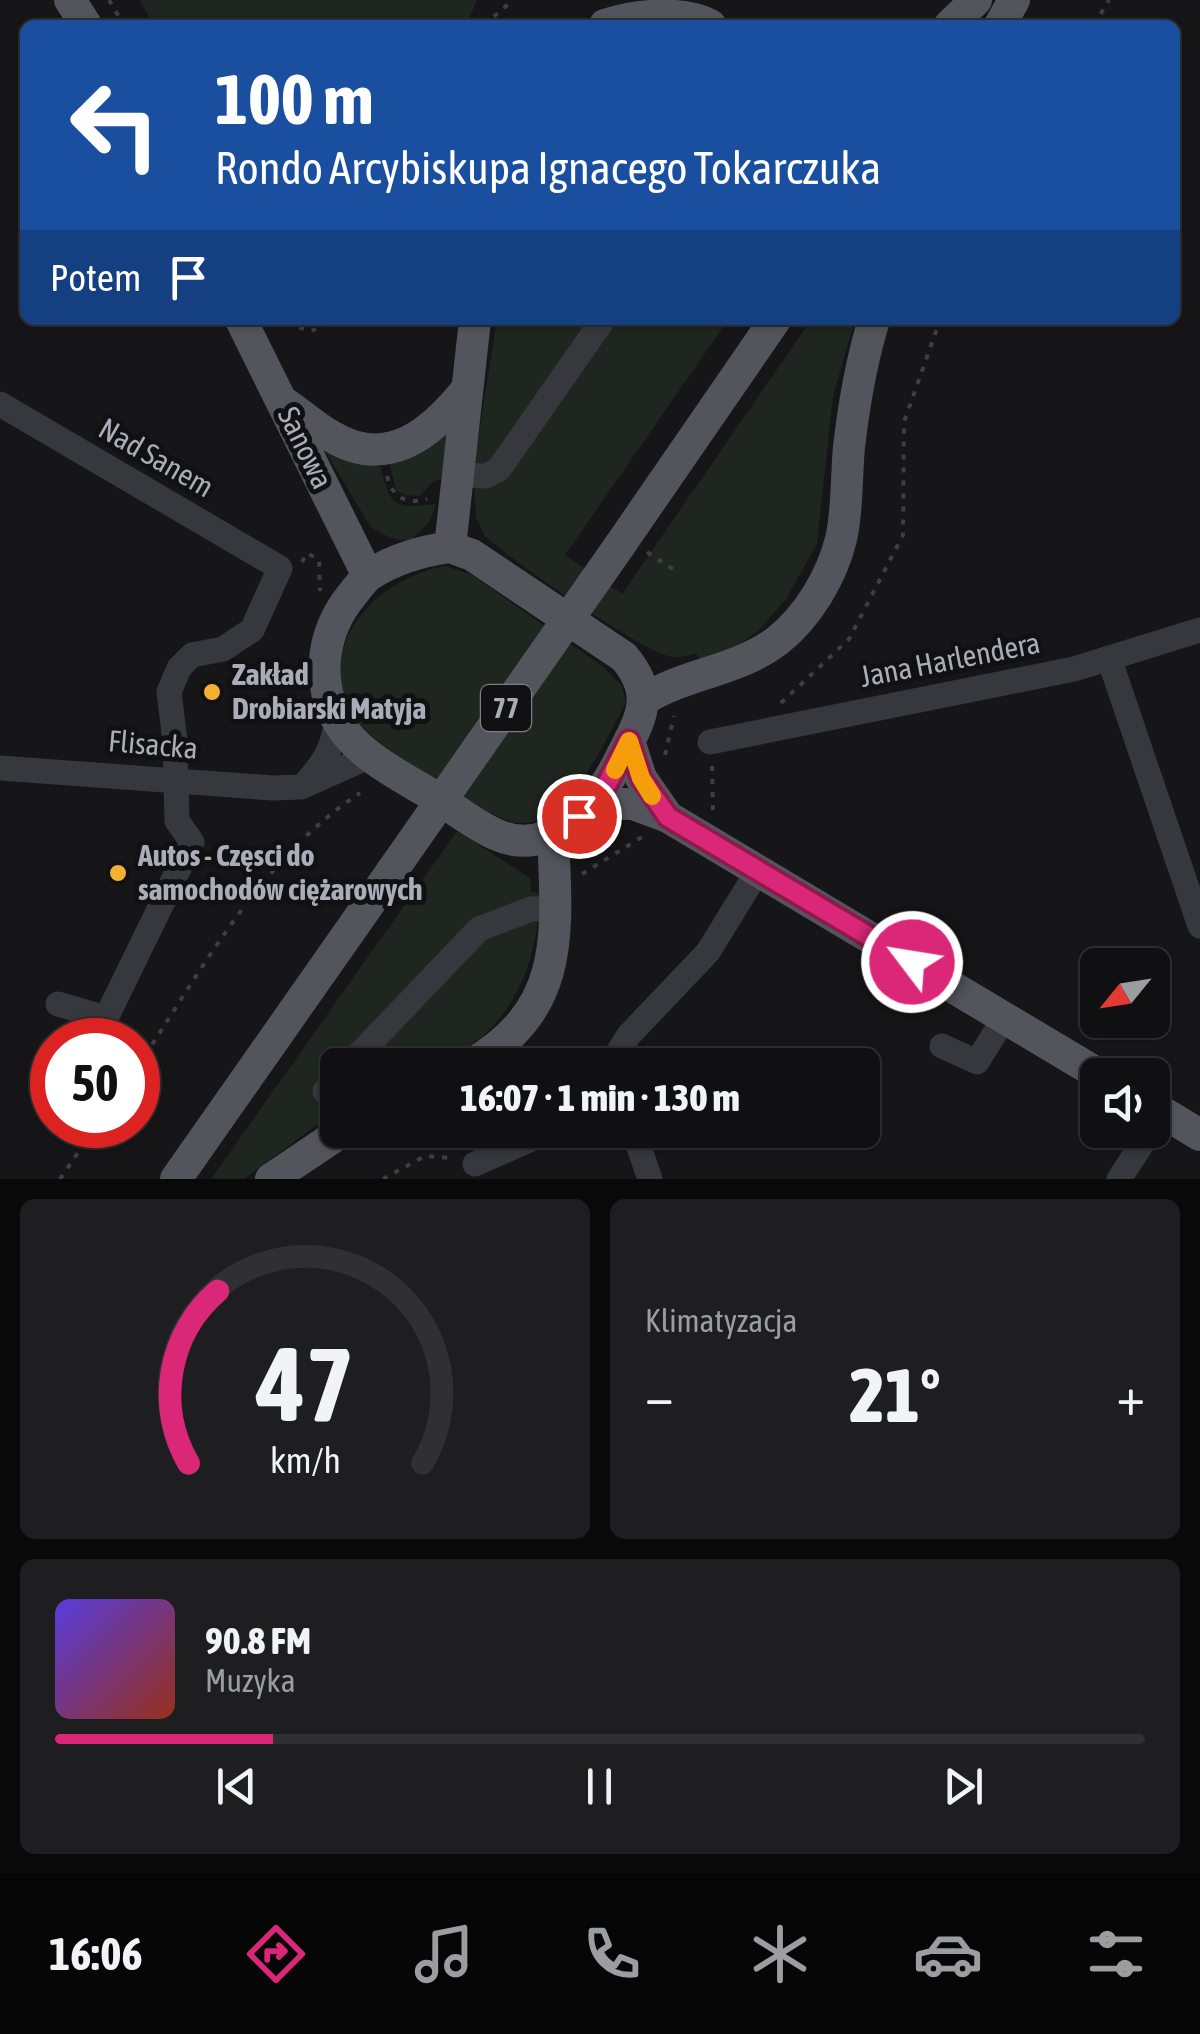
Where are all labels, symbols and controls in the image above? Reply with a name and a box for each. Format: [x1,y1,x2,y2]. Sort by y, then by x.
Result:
text: 100 m [215,59,374,139]
icon: left [50,60,180,190]
text: Rondo Arcybiskupa Ignacego Tokarczuka [215,142,881,194]
icon: arrive [161,250,216,305]
text: Potem [50,256,141,299]
street label: Sanowa [272,401,340,494]
street label: Nad Sanem [93,411,220,503]
street label: Jana Harlendera [857,625,1043,693]
place label: Zakład Drobiarski Matyja [232,657,426,725]
marker: Zakład Drobiarski Matyja [201,681,223,703]
road number: 77 [481,685,531,731]
street label: Flisacka [107,723,199,765]
pin [537,774,622,859]
icon: arrive [552,789,607,844]
place label: Autos - Częsci do samochodów ciężarowych [137,838,423,906]
marker: Autos - Częsci do samochodów ciężarowych [107,862,129,884]
position arrow [860,910,964,1014]
north arrow [1080,948,1170,1038]
map controls [1080,948,1170,1148]
speed limit sign: 50 [30,1018,160,1148]
button: sound [1080,1058,1170,1148]
text: 16:07 · 1 min · 130 m [460,1076,740,1119]
text: Klimatyzacja [645,1302,797,1339]
text: 47 [255,1324,354,1443]
text: 21° [849,1352,941,1438]
text: − [645,1364,674,1427]
text: + [1116,1364,1145,1427]
text: km/h [270,1440,340,1481]
text: 90.8 FM [205,1619,311,1662]
text: Muzyka [205,1662,296,1699]
icon: previous [209,1759,264,1814]
icon: pause [572,1759,627,1814]
icon: next [936,1759,991,1814]
icon: directions [241,1919,311,1989]
icon: music [409,1919,479,1989]
icon: phone [577,1919,647,1989]
icon: climate [745,1919,815,1989]
icon: car [913,1919,983,1989]
icon: filters [1081,1919,1151,1989]
text: 16:06 [49,1928,143,1980]

